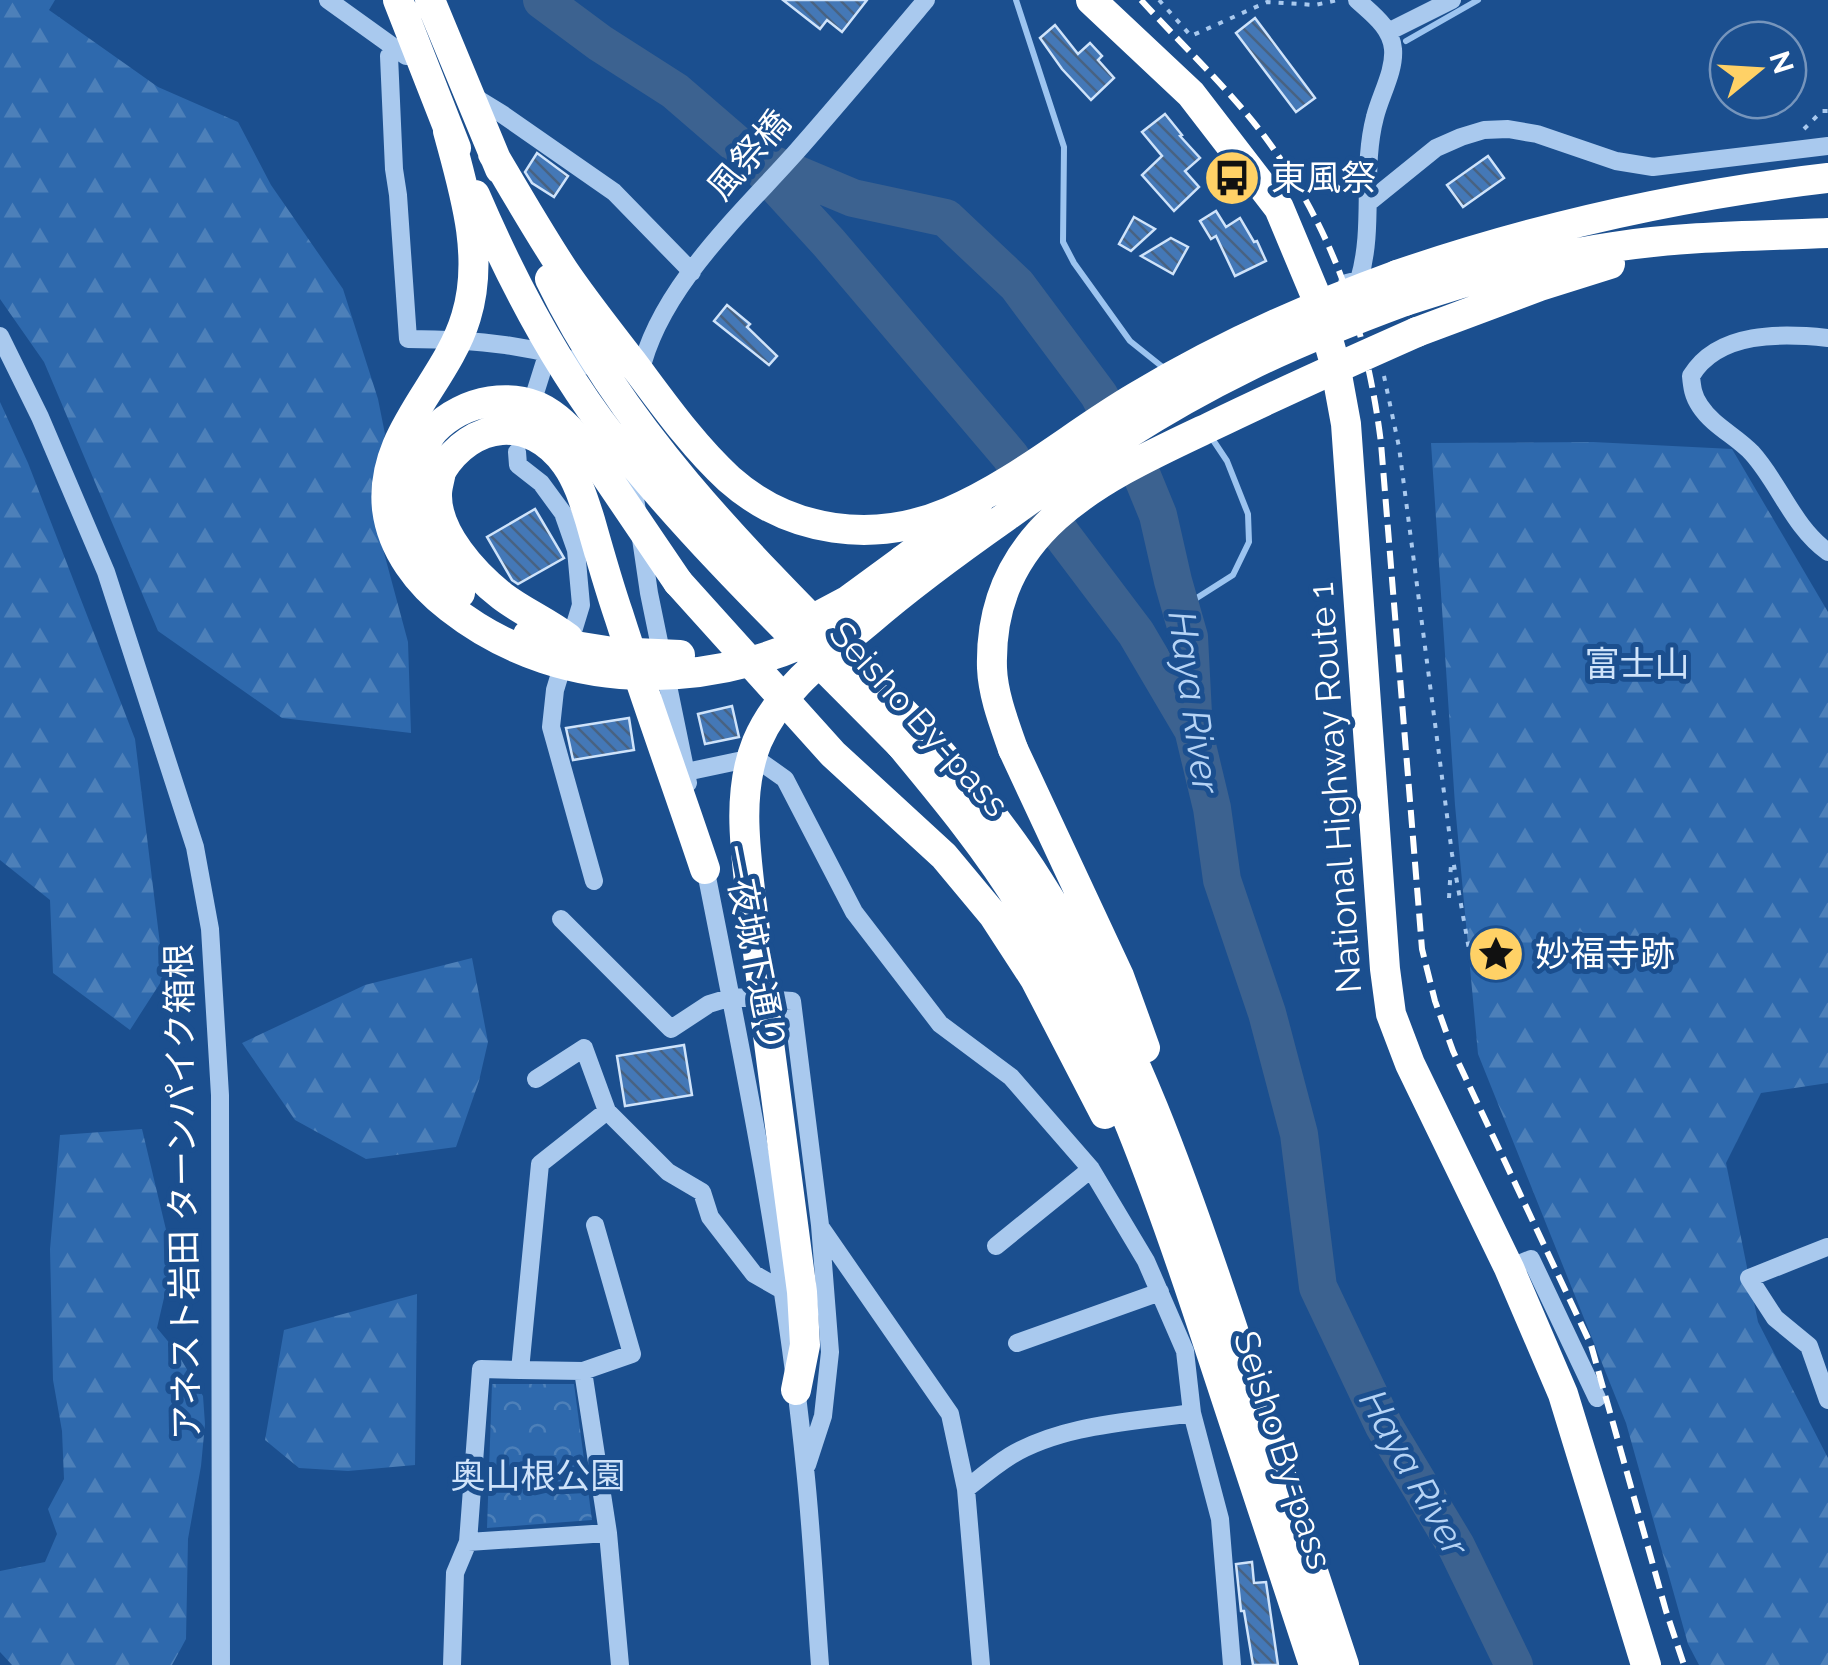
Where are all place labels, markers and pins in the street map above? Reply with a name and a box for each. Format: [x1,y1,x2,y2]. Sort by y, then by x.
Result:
bus stop icon: 東風祭 [1202,148,1262,208]
place label: 東風祭 [1271,157,1376,198]
place icon: 妙福寺跡 [1466,924,1526,984]
place label: 妙福寺跡 [1535,933,1675,974]

